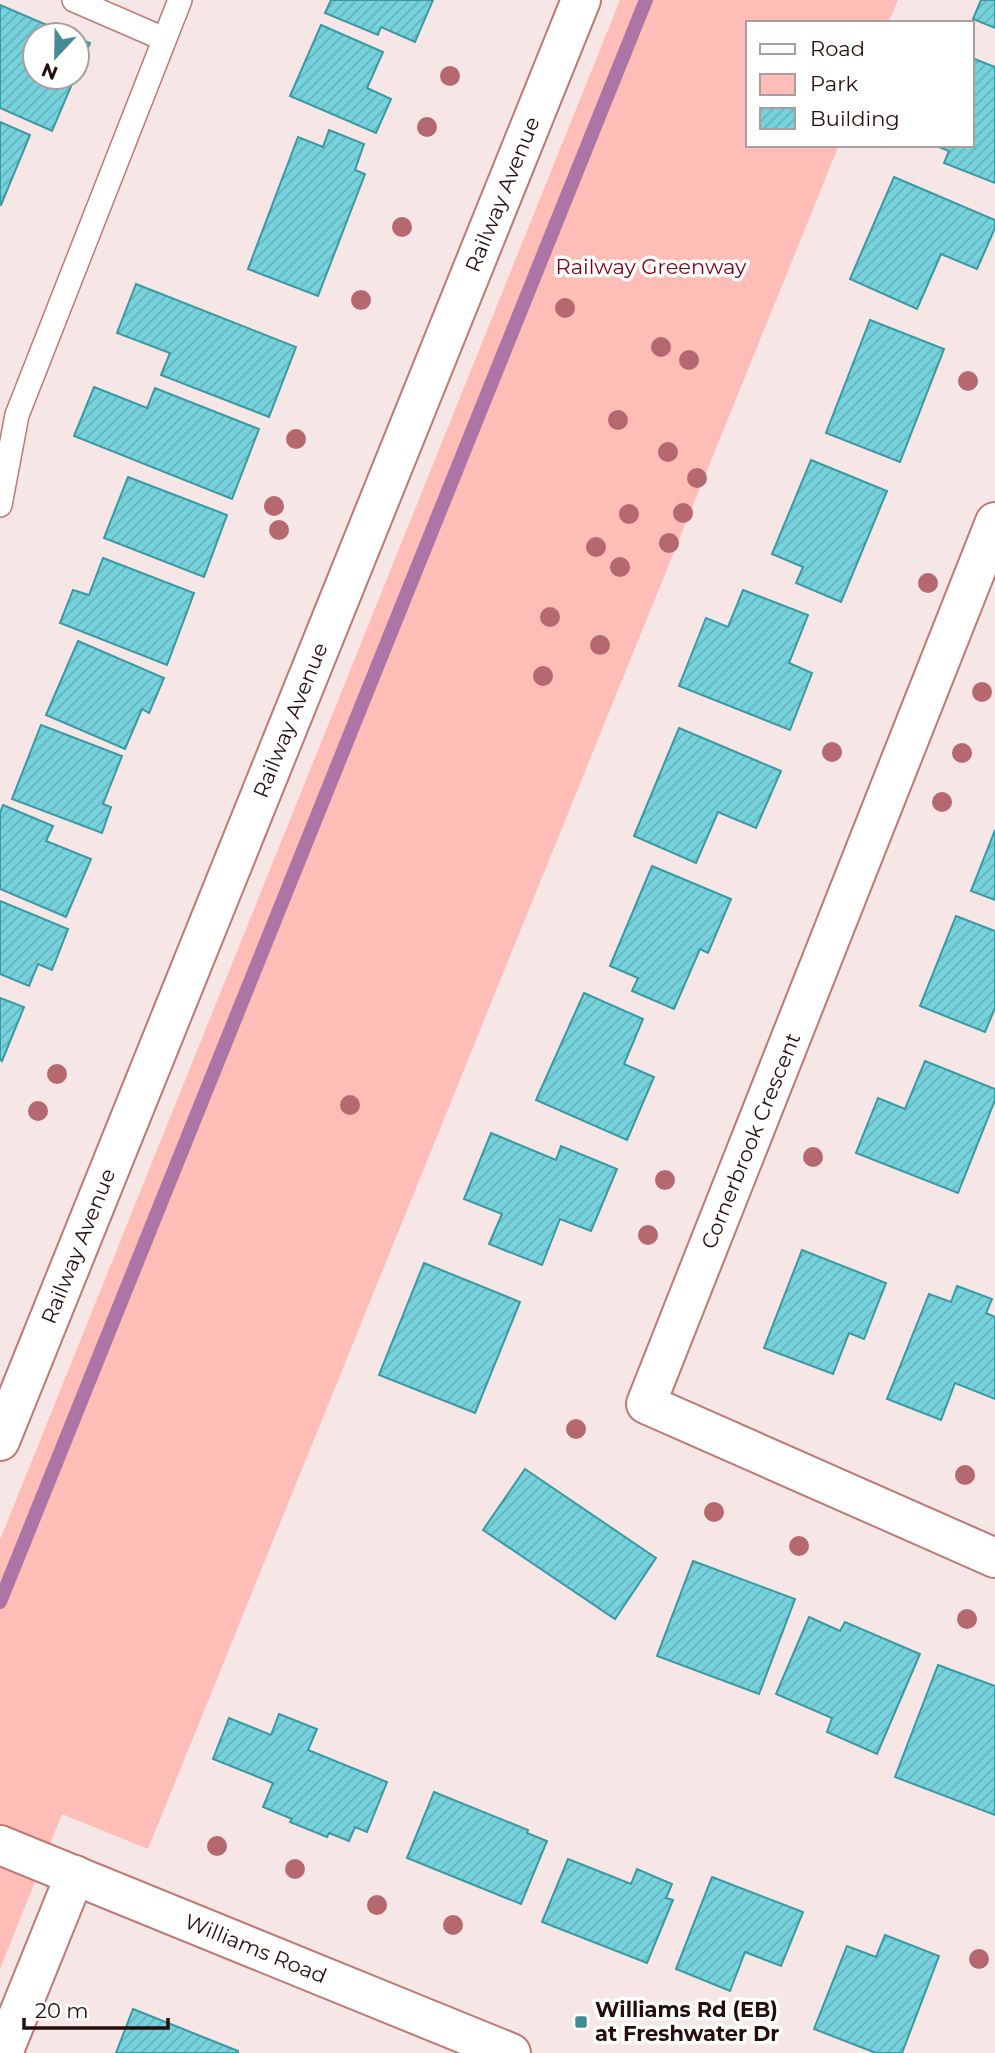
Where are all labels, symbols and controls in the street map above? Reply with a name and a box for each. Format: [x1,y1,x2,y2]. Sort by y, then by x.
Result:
north arrow [21,21,91,91]
legend [746,21,974,147]
text: Road [810,36,865,61]
text: N [38,58,61,85]
text: Park [810,71,858,96]
text: Building [810,106,900,131]
street label: Railway Avenue [460,113,545,276]
park label: Railway Greenway [556,254,747,279]
street label: Railway Avenue [248,639,333,801]
street label: Cornerbrook Crescent [696,1029,805,1252]
street label: Railway Avenue [36,1165,121,1327]
street label: Williams Road [181,1909,330,1989]
scale bar [24,1986,168,2030]
place label: Williams Rd (EB) at Freshwater Dr [595,1997,779,2046]
text: 20 m [35,1998,89,2023]
marker: Williams Rd (EB) at Freshwater Dr [573,2014,589,2030]

